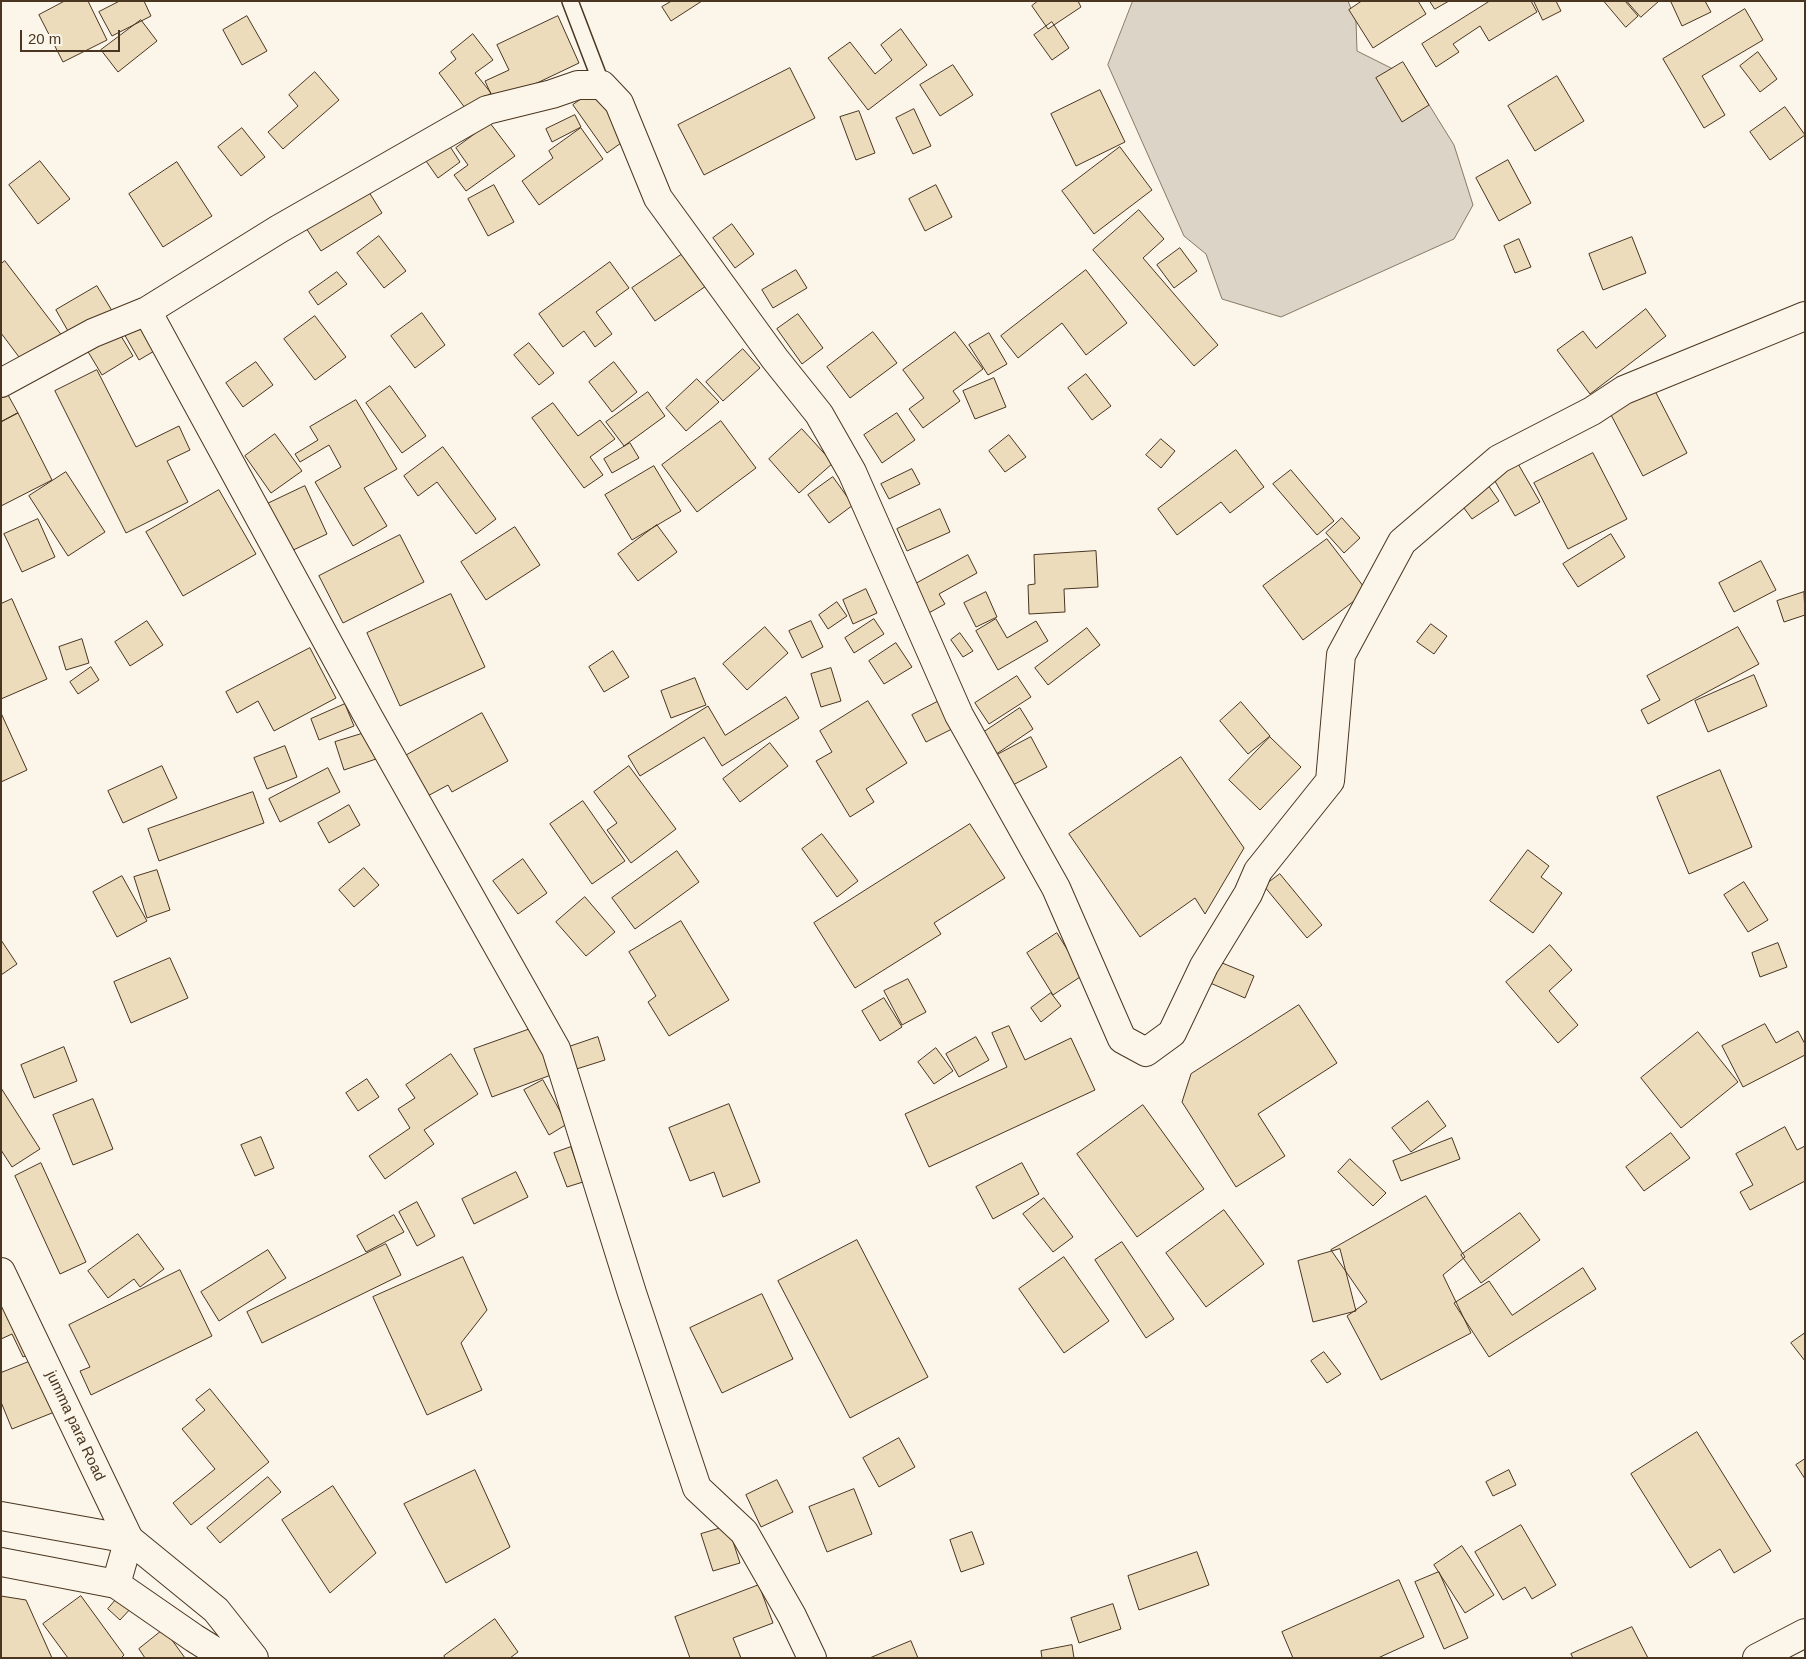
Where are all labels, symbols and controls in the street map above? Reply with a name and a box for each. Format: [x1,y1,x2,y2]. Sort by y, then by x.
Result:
scale bar [22,20,122,52]
text: 20 m [28,30,61,47]
street label: jumma para Road [42,1368,108,1484]

